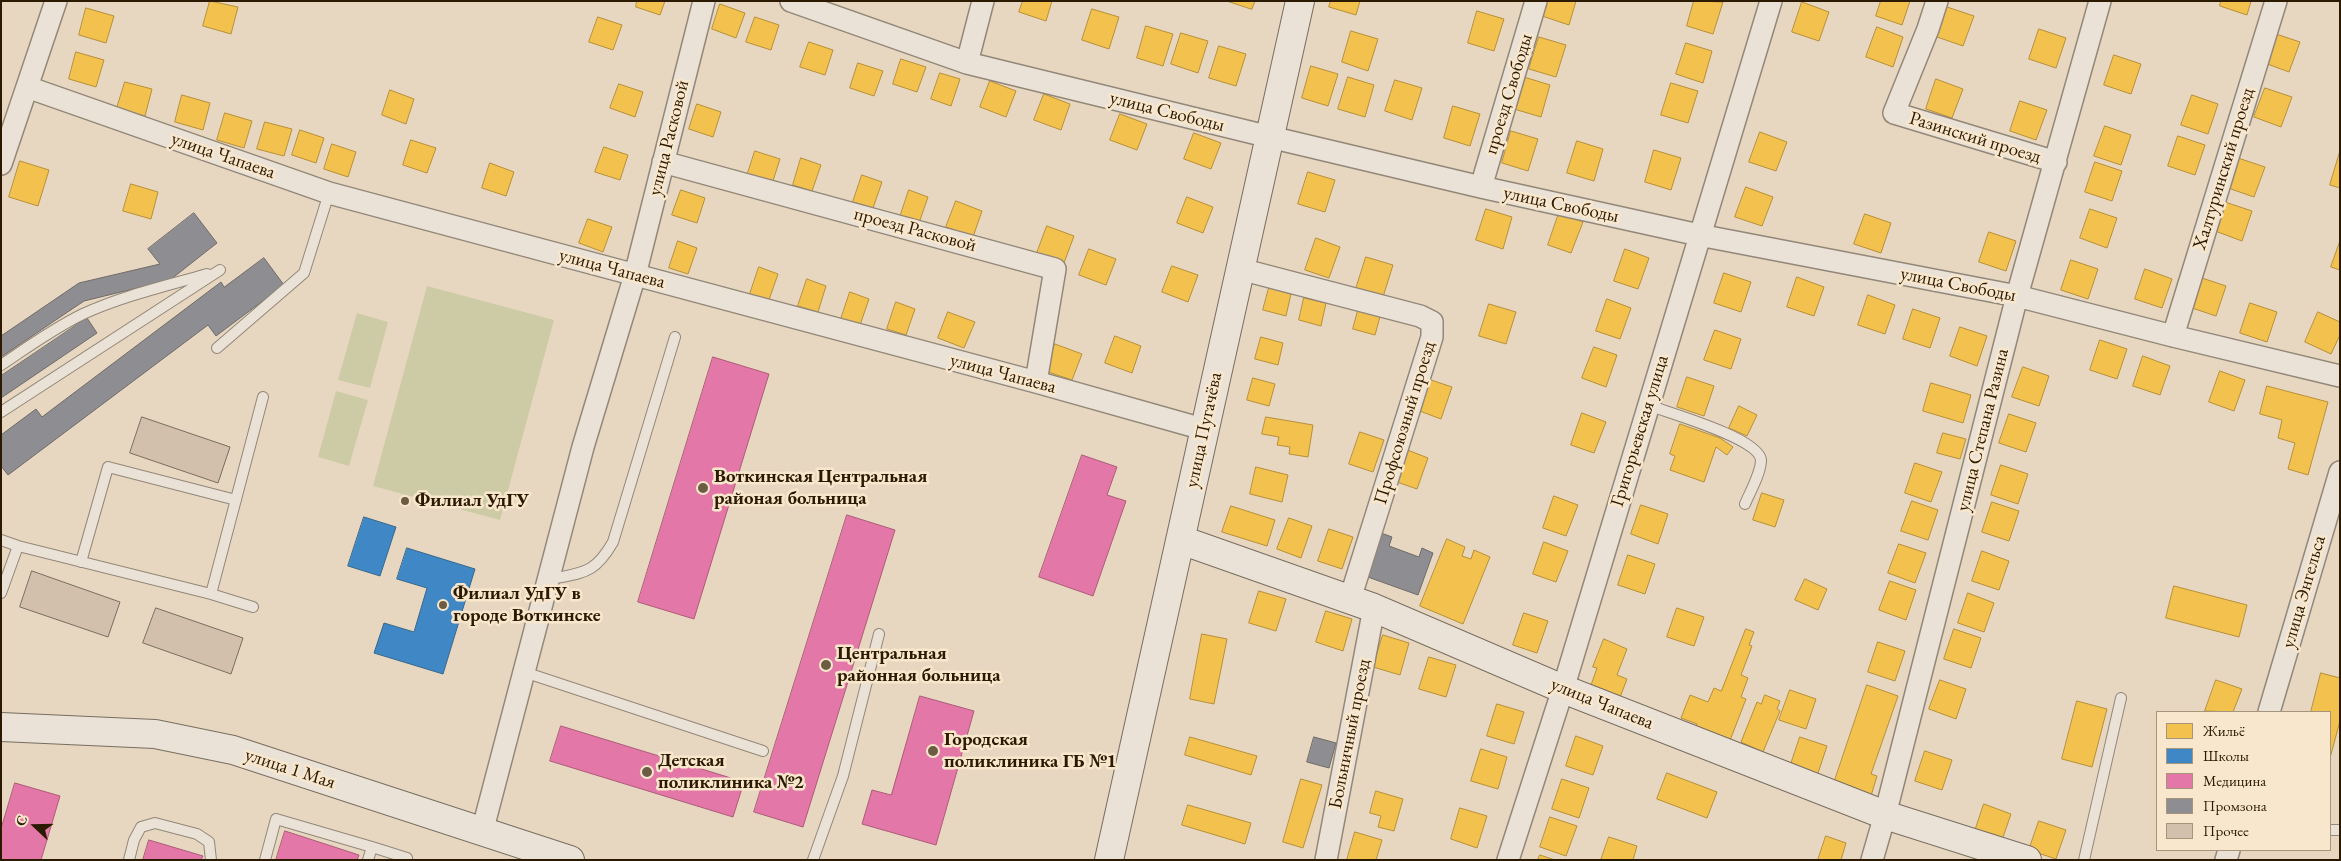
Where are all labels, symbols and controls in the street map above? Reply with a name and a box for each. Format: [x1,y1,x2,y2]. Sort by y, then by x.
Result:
street label: проезд Свободы [1480,31,1538,157]
street label: улица Расковой [644,78,694,198]
street label: Халтуринский проезд [2188,85,2260,253]
street label: улица Свободы [1107,87,1227,137]
street label: Разинский проезд [1906,107,2044,169]
street label: улица Чапаева [168,128,278,184]
street label: улица Свободы [1501,182,1621,228]
street label: проезд Расковой [851,203,979,257]
street label: улица Чапаева [556,244,668,294]
street label: улица Свободы [1898,263,2018,307]
street label: Профсоюзный проезд [1369,339,1441,507]
street label: улица Степана Разина [1952,346,2014,514]
street label: улица Чапаева [947,349,1059,399]
street label: Григорьевская улица [1606,352,1674,510]
street label: улица Пугачёва [1181,370,1227,490]
place label: Воткинская Центральная районая больница [714,466,927,510]
marker: Воткинская Центральная районая больница [696,481,710,495]
place label: Филиал УдГУ [415,490,529,512]
marker: Филиал УдГУ [399,495,411,507]
street label: улица Энгельса [2277,533,2331,651]
place label: Филиал УдГУ в городе Воткинске [453,583,601,627]
marker: Филиал УдГУ в городе Воткинске [437,599,449,611]
place label: Центральная районная больница [837,643,1001,687]
street label: Больничный проезд [1324,657,1376,811]
marker: Центральная районная больница [819,658,833,672]
street label: улица Чапаева [1547,673,1657,735]
legend [2156,711,2331,851]
text: Жильё [2203,721,2245,740]
place label: Городская поликлиника ГБ №1 [944,729,1116,773]
street label: улица 1 Мая [242,744,338,794]
marker: Городская поликлиника ГБ №1 [926,744,940,758]
text: Школы [2203,746,2249,765]
place label: Детская поликлиника №2 [658,750,804,794]
marker: Детская поликлиника №2 [640,765,654,779]
text: Медицина [2203,771,2266,790]
text: Промзона [2203,796,2267,815]
north arrow [10,801,60,851]
text: С [11,813,31,828]
text: Прочее [2203,821,2249,840]

